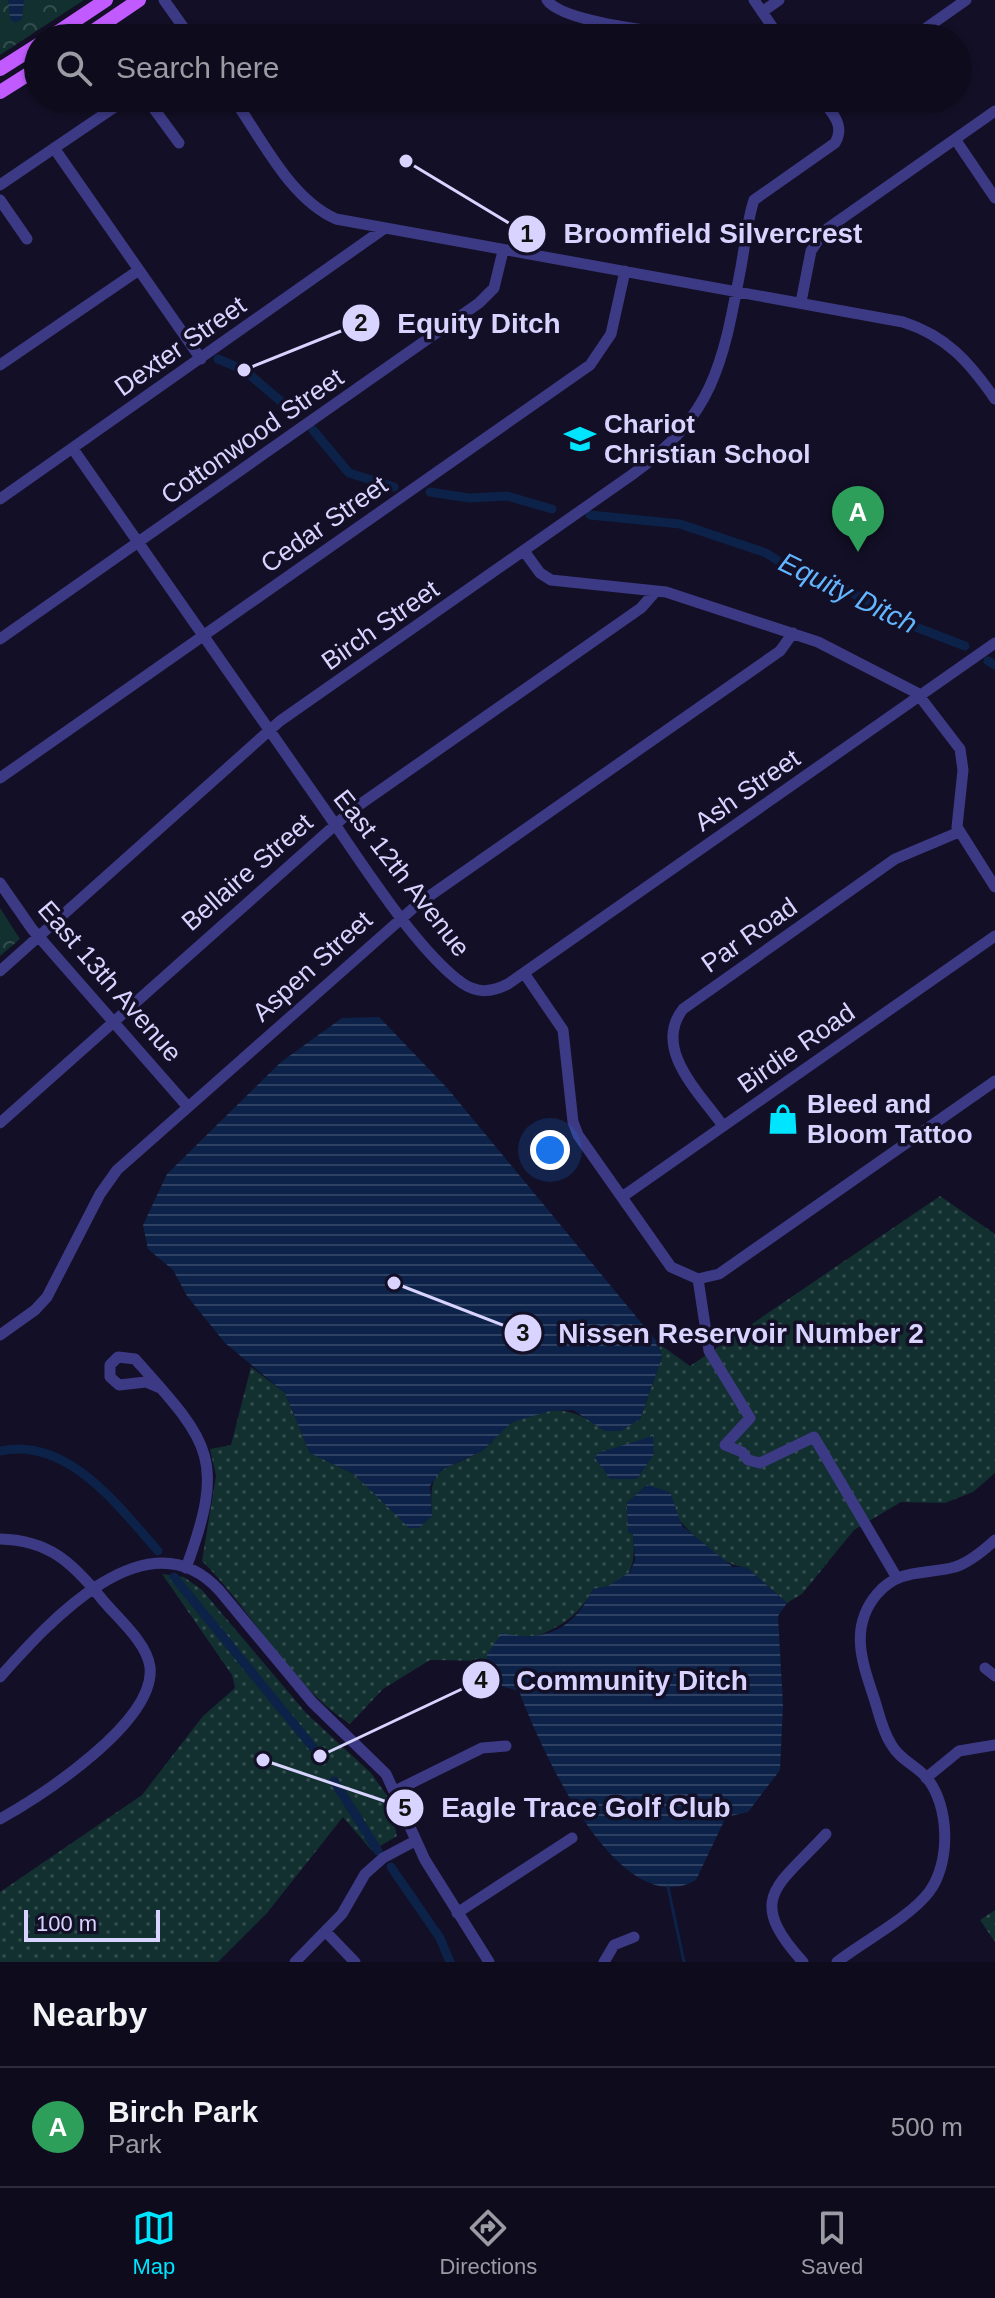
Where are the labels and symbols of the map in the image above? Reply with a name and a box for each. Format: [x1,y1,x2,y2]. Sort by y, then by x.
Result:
callout: Broomfield Silvercrest [507,208,878,260]
text: Broomfield Silvercrest [564,218,862,249]
text: 1 [520,220,534,247]
street label: Dexter Street [109,289,252,402]
callout: Equity Ditch [341,297,577,349]
text: Equity Ditch [397,308,561,339]
text: 2 [354,309,368,336]
street label: Cottonwood Street [155,362,349,510]
place label: Chariot Christian School [604,409,811,469]
school or university icon: Chariot Christian School [563,422,597,456]
street label: Cedar Street [255,469,394,579]
pin: A [832,486,884,552]
water label: Equity Ditch [774,546,922,640]
street label: Birch Street [316,573,445,676]
street label: Ash Street [689,742,806,837]
street label: East 12th Avenue [328,784,476,962]
street label: Bellaire Street [176,807,319,937]
street label: Par Road [695,891,803,979]
street label: East 13th Avenue [32,894,188,1068]
street label: Aspen Street [246,904,378,1027]
street label: Birdie Road [732,997,860,1099]
place label: Bleed and Bloom Tattoo [807,1089,973,1149]
shop icon: Bleed and Bloom Tattoo [766,1102,800,1136]
your location [530,1130,570,1170]
callout: Nissen Reservoir Number 2 [503,1307,940,1359]
text: Nissen Reservoir Number 2 [558,1318,924,1349]
text: 3 [516,1319,530,1346]
callout: Community Ditch [461,1654,764,1706]
text: Community Ditch [516,1665,748,1696]
text: 4 [474,1666,488,1693]
callout: Eagle Trace Golf Club [385,1782,746,1834]
text: Eagle Trace Golf Club [441,1792,731,1823]
text: 5 [398,1794,412,1821]
scale bar [24,1906,160,1942]

